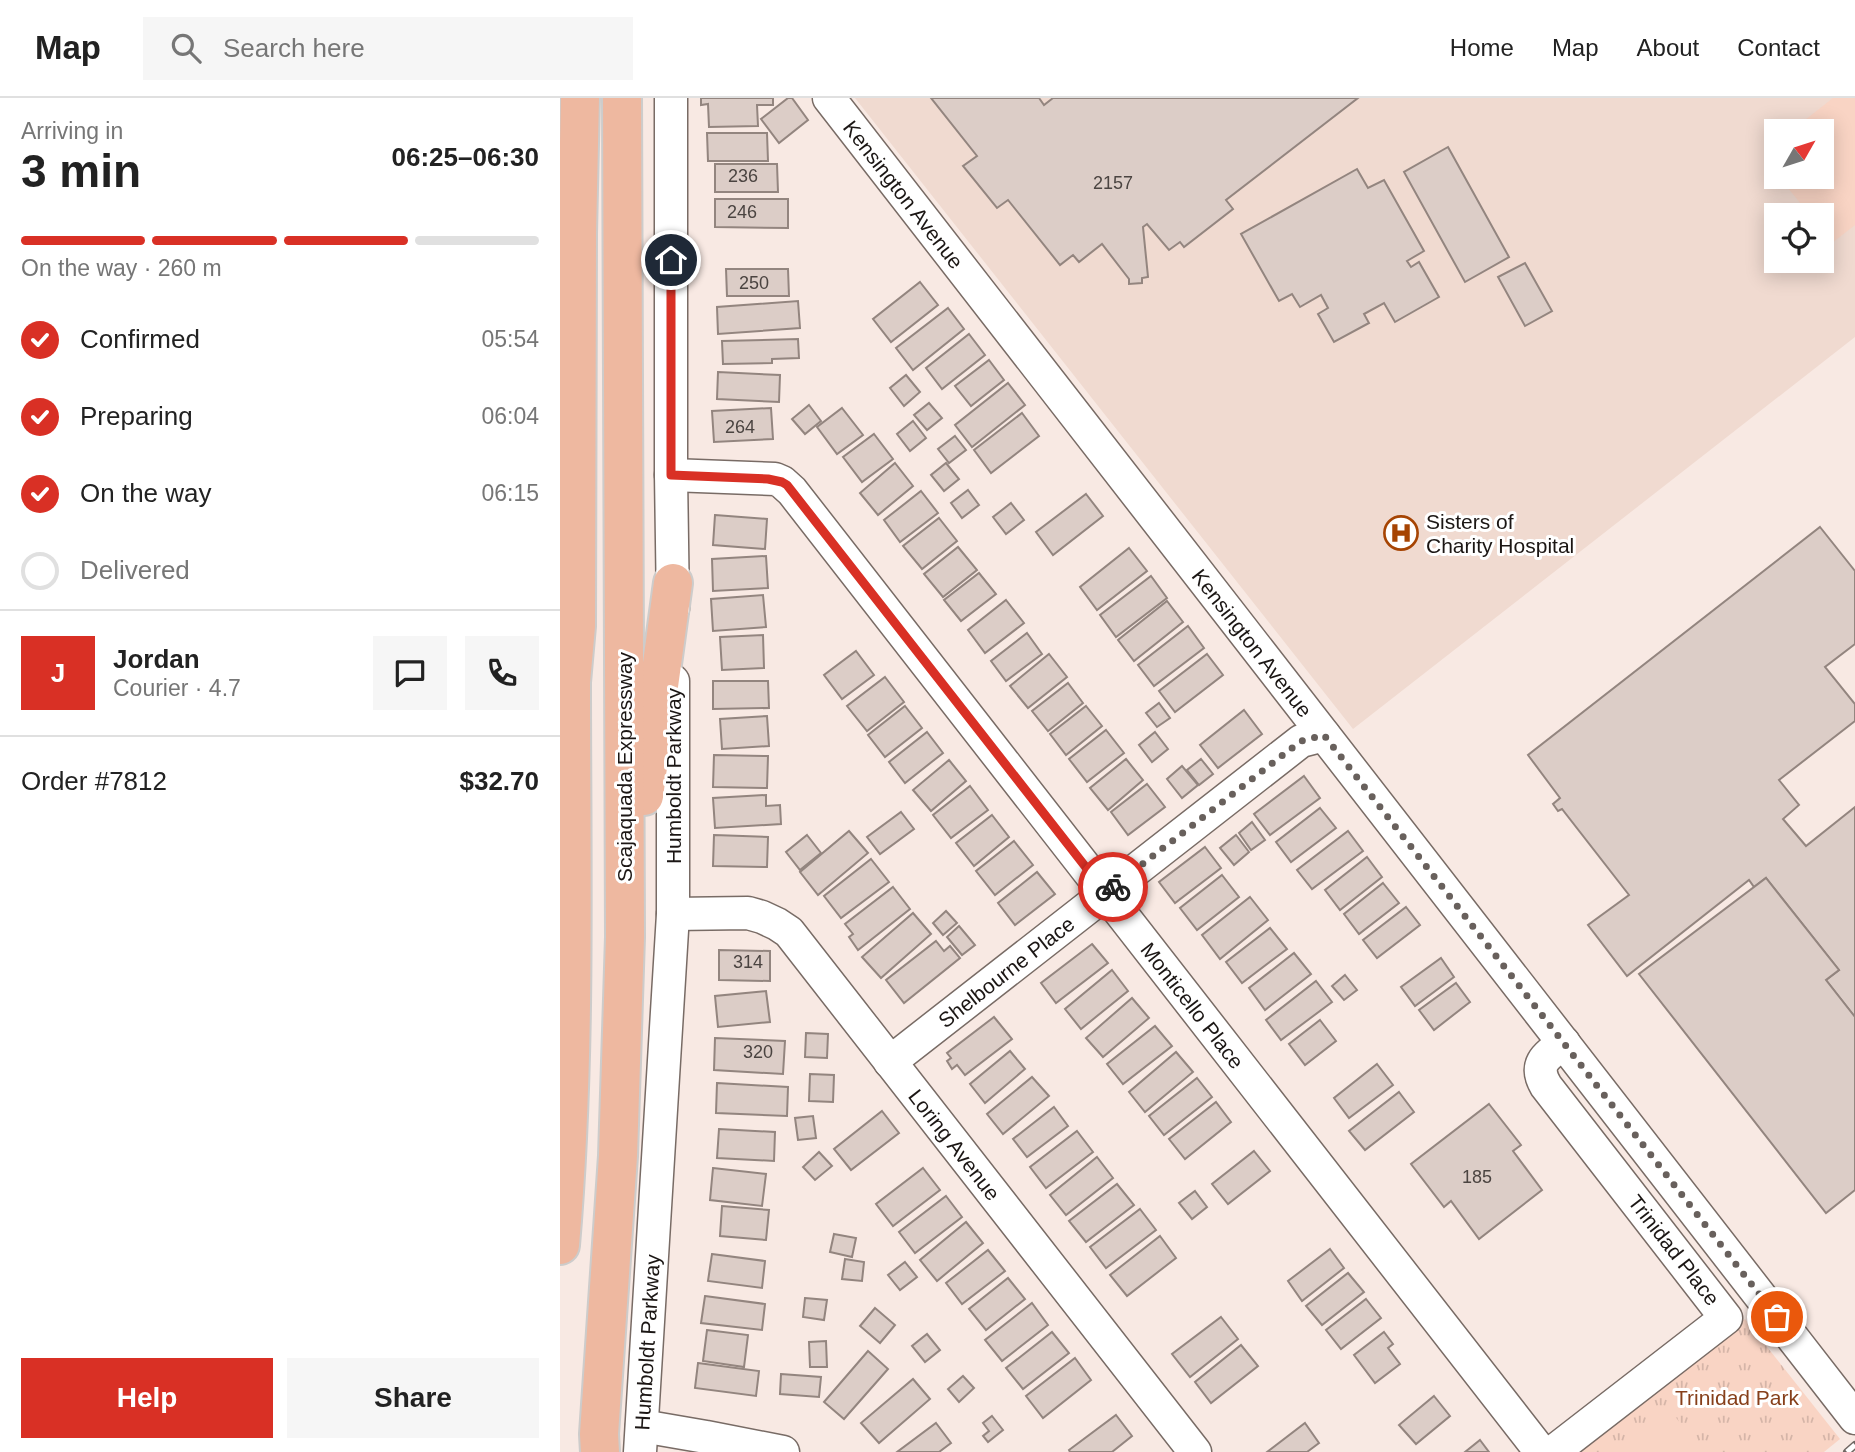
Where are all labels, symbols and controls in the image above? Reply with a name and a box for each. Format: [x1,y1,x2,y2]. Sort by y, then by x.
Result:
search box [143,17,633,80]
text: Map [35,29,101,66]
icon: search [167,29,205,67]
text: Search here [223,33,365,63]
text: Home [1450,34,1514,61]
text: Map [1552,34,1599,61]
text: About [1637,34,1699,61]
text: Contact [1737,34,1820,61]
street label: Kensington Avenue [839,116,968,273]
text: Arriving in [21,118,123,144]
north arrow [1764,119,1834,189]
map controls [1764,119,1834,273]
text: 06:25–06:30 [392,142,539,172]
text: 3 min [21,145,141,197]
house number: 236 [728,166,758,186]
house number: 2157 [1093,173,1133,193]
house number: 246 [727,202,757,222]
button: locate [1764,203,1834,273]
pin [641,230,701,290]
icon: home [652,241,690,279]
text: On the way · 260 m [21,255,222,281]
house number: 250 [739,273,769,293]
icon: check [21,321,59,359]
text: Confirmed [80,324,200,354]
text: 05:54 [481,326,539,352]
icon: check [21,398,59,436]
text: Preparing [80,401,193,431]
text: 06:04 [481,403,539,429]
house number: 264 [725,417,755,437]
icon: check [21,475,59,513]
text: On the way [80,478,212,508]
text: 06:15 [481,480,539,506]
place label: Sisters of Charity Hospital [1426,510,1574,557]
hospital icon: Sisters of Charity Hospital [1382,514,1420,552]
text: Delivered [80,555,190,585]
street label: Kensington Avenue [1188,564,1317,721]
button: chat [373,636,447,710]
button: phone [465,636,539,710]
text: Jordan [113,644,200,674]
street label: Scajaquada Expressway [613,652,636,882]
text: J [51,658,65,688]
text: Courier · 4.7 [113,675,241,701]
street label: Humboldt Parkway [662,687,685,864]
text: Order #7812 [21,766,167,796]
text: $32.70 [459,766,539,796]
courier [1078,852,1148,922]
icon: bike [1094,868,1132,906]
street label: Shelbourne Place [933,911,1078,1032]
street label: Monticello Place [1137,938,1249,1073]
house number: 314 [733,952,763,972]
house number: 320 [743,1042,773,1062]
street label: Loring Avenue [905,1085,1005,1204]
house number: 185 [1462,1167,1492,1187]
street label: Trinidad Place [1624,1190,1724,1310]
street label: Humboldt Parkway [630,1253,664,1431]
pin [1747,1287,1807,1347]
icon: bag [1758,1298,1796,1336]
button: Help [21,1358,273,1438]
button: Share [287,1358,539,1438]
park label: Trinidad Park [1675,1386,1800,1409]

